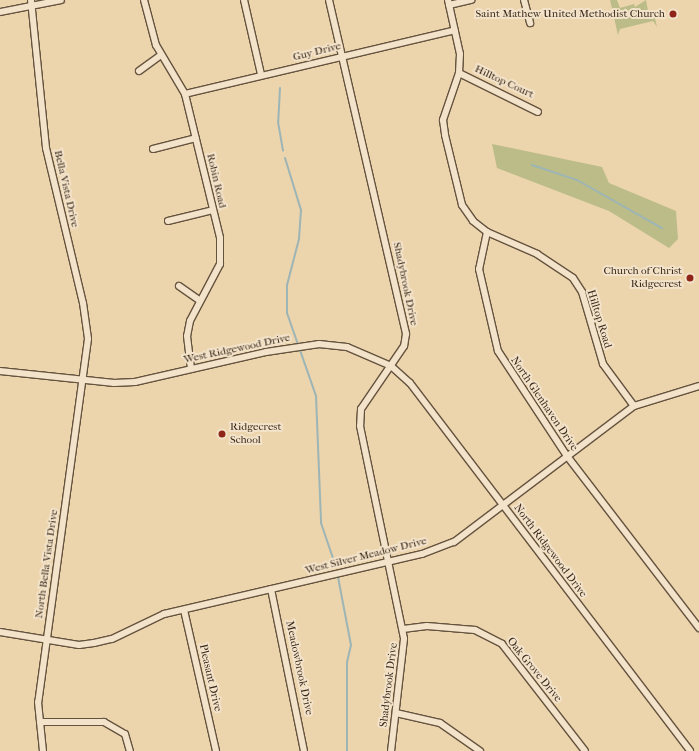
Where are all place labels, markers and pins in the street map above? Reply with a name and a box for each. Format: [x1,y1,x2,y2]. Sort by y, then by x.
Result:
place label: Saint Mathew United Methodist Church [476,7,665,21]
marker: Saint Mathew United Methodist Church [668,9,678,19]
place label: Church of Christ Ridgecrest [603,265,682,291]
marker: Church of Christ Ridgecrest [685,273,695,283]
place label: Ridgecrest School [230,421,281,447]
marker: Ridgecrest School [217,429,227,439]

